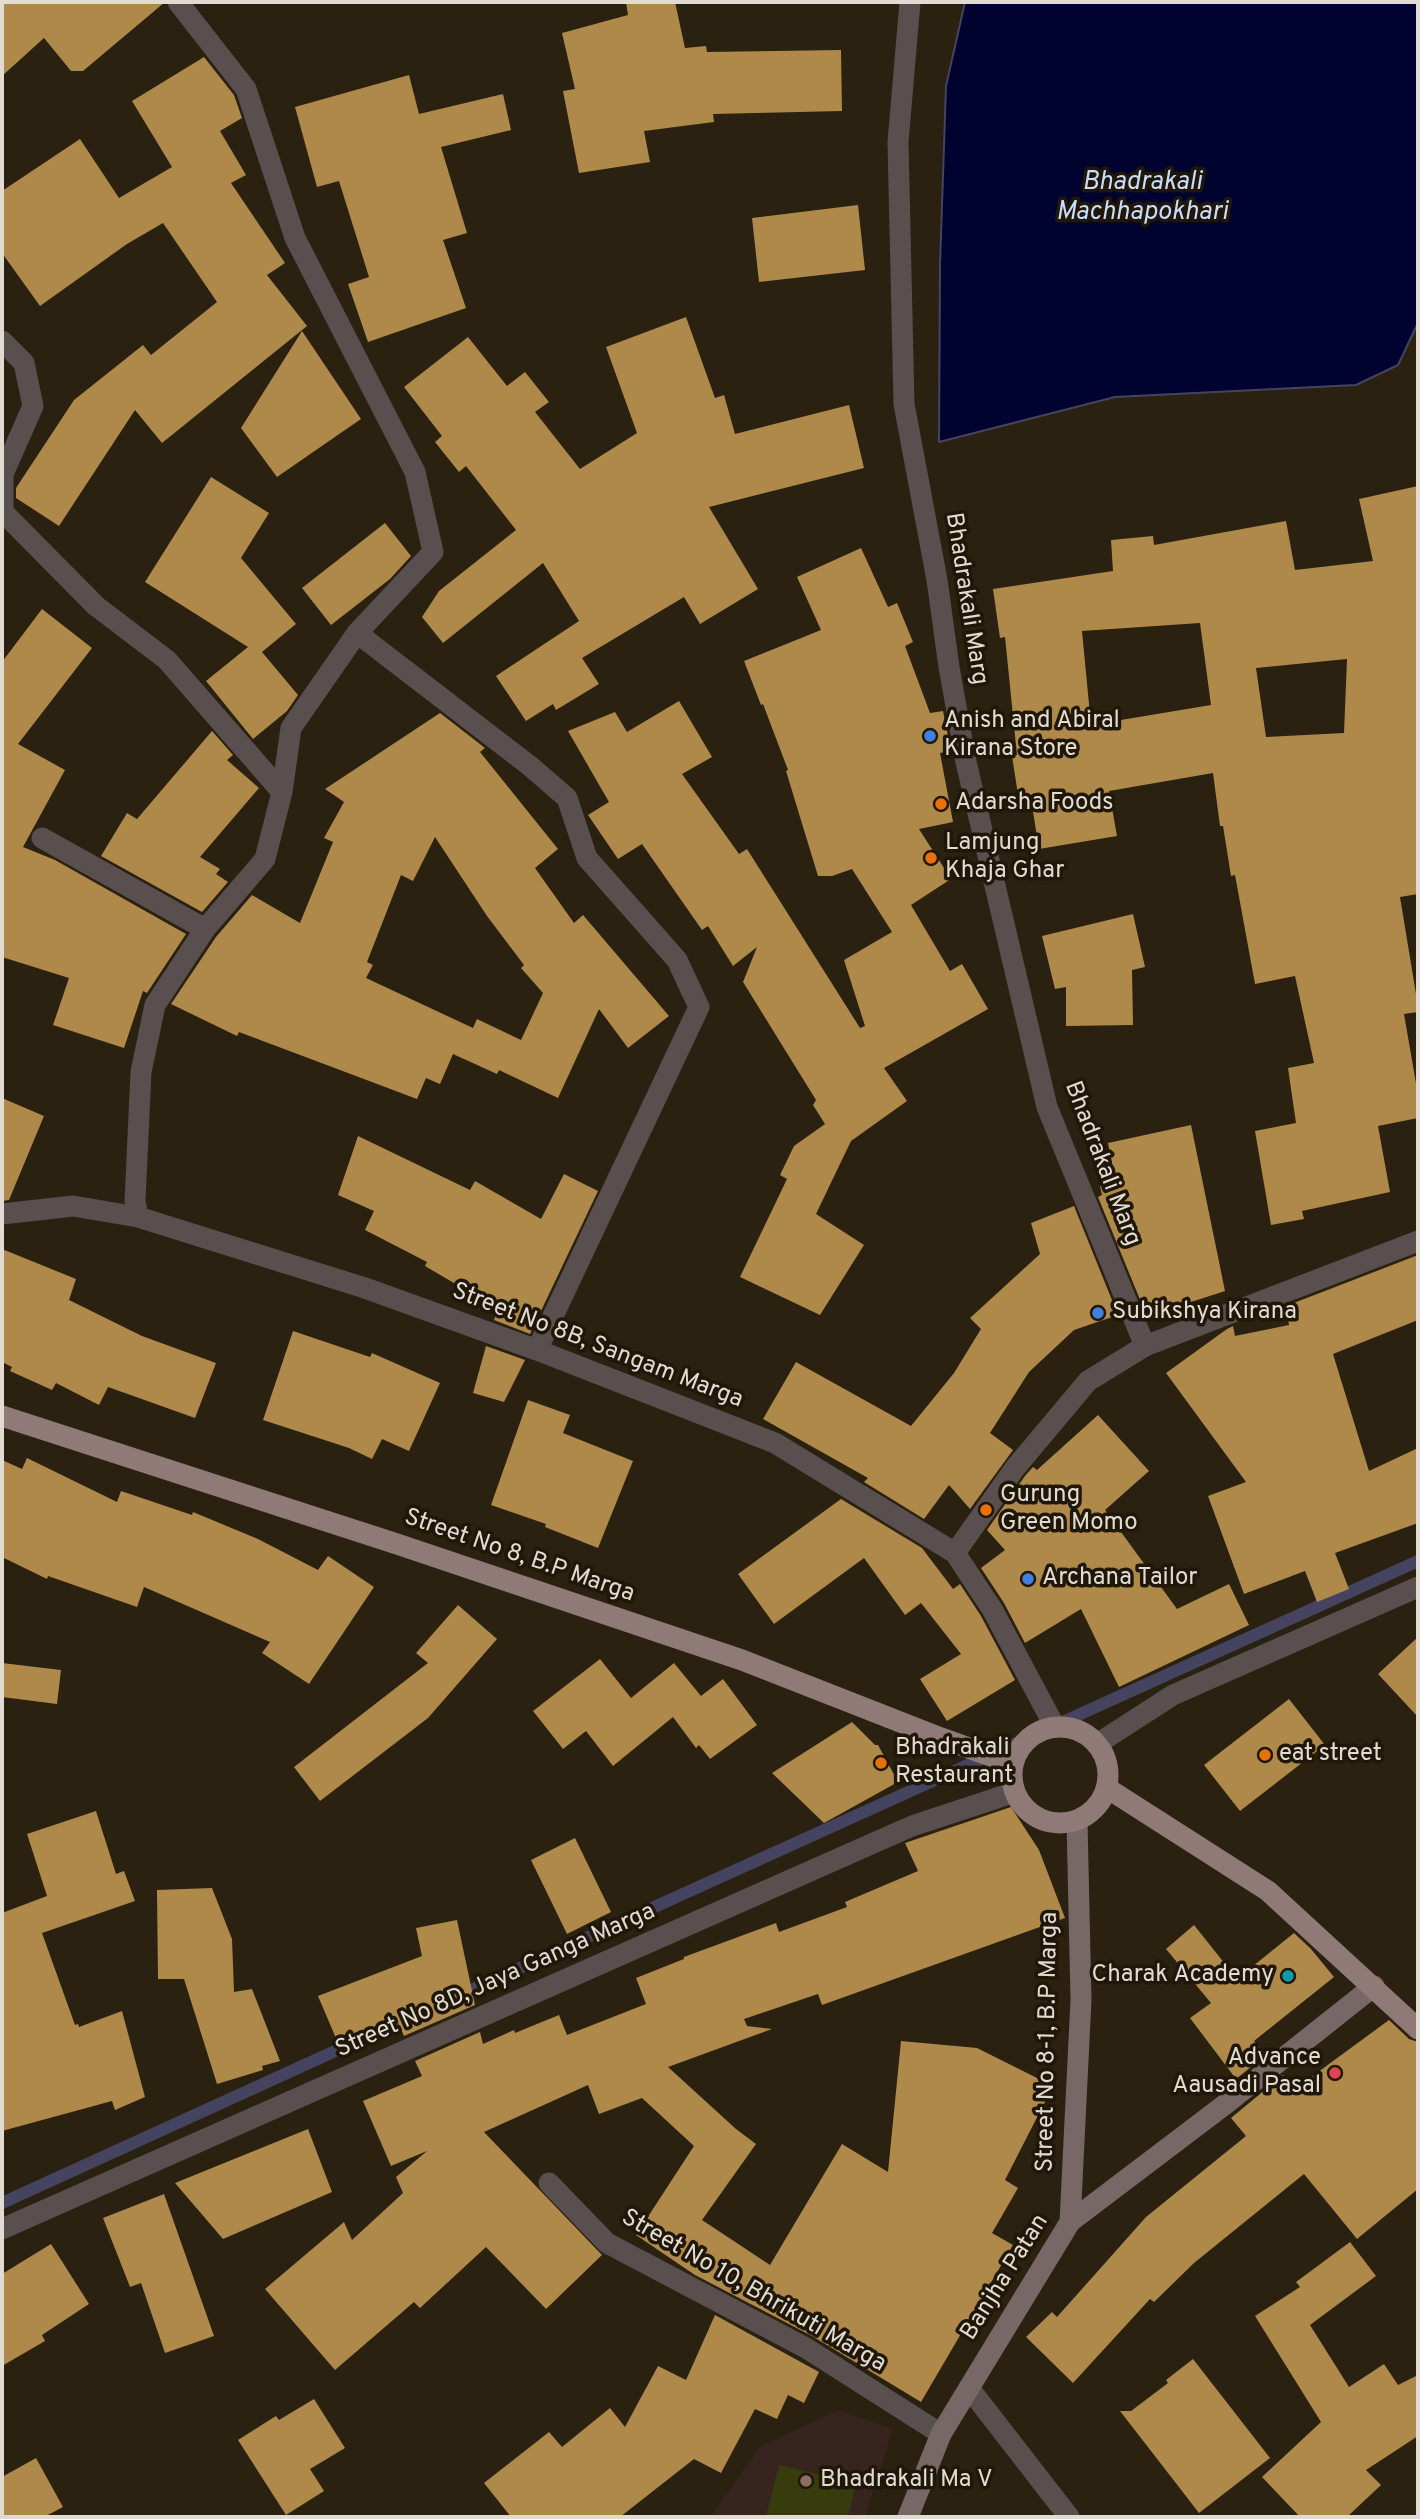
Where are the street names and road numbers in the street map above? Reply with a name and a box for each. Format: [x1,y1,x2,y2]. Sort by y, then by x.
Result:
street label: Bhadrakali Marg [937,511,993,687]
street label: Bhadrakali Marg [1056,1078,1146,1250]
street label: Street No 8B, Sangam Marga [447,1278,747,1416]
street label: Street No 8, B.P Marga [400,1504,638,1610]
street label: Street No 8D, Jaya Ganga Marga [332,1898,660,2066]
street label: Street No 8-1, B.P Marga [1032,1912,1066,2172]
street label: Street No 10, Bhrikuti Marga [616,2204,890,2380]
street label: Banjha Patan [956,2210,1056,2346]

